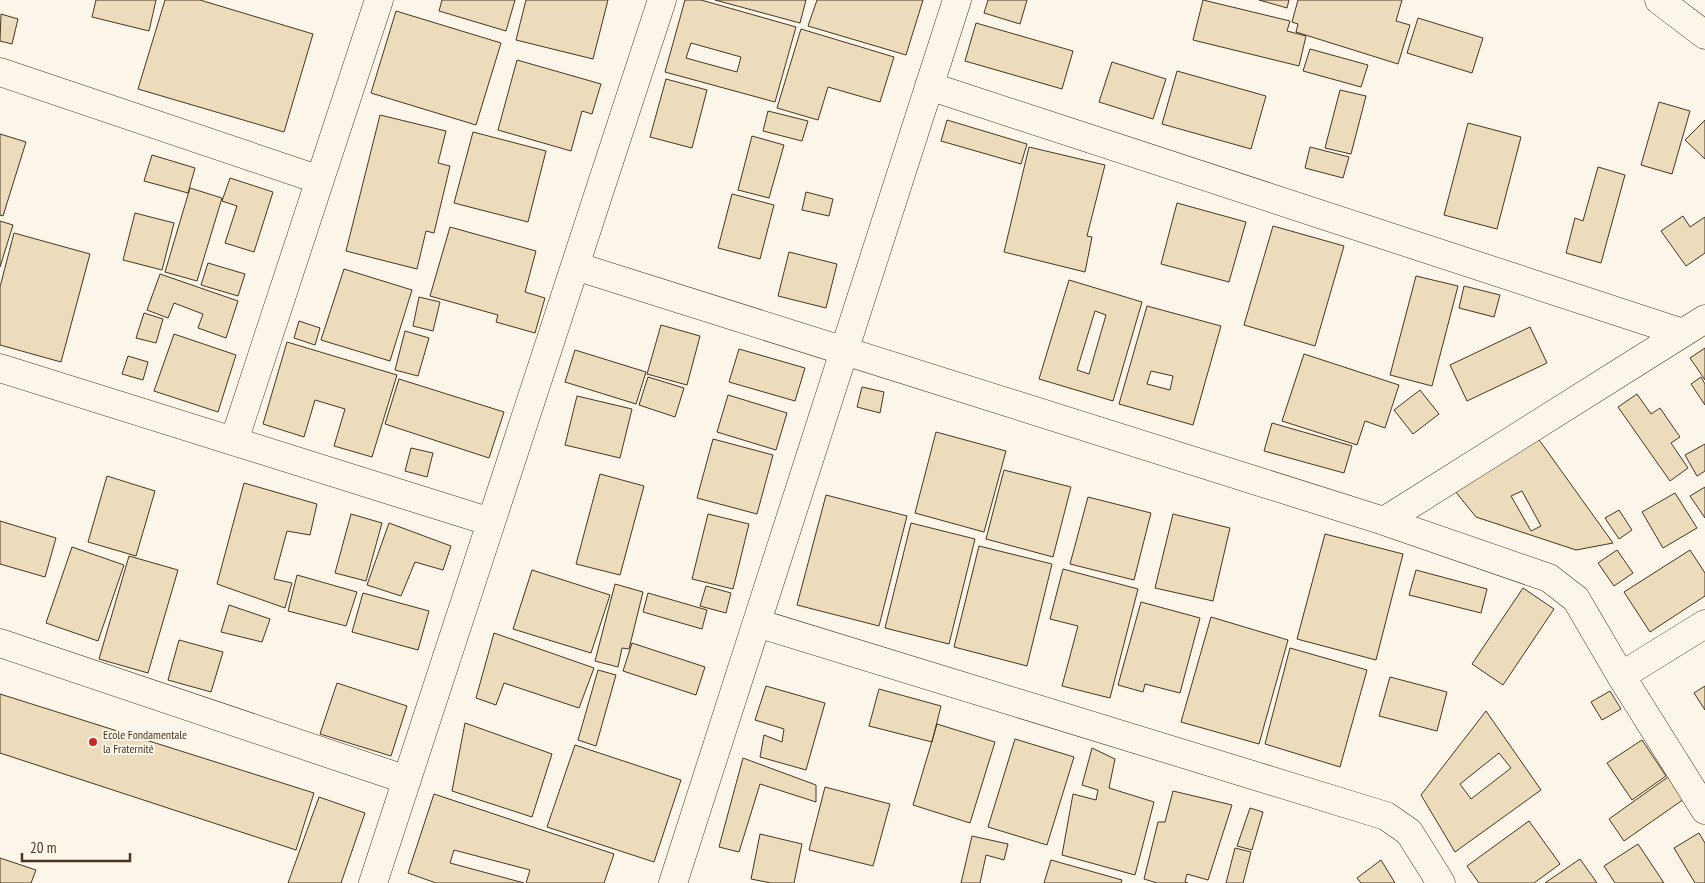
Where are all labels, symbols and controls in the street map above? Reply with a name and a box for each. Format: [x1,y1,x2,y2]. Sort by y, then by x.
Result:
place label: Ecole Fondamentale la Fraternité [103,727,187,756]
marker: Ecole Fondamentale la Fraternité [87,736,99,748]
scale bar [22,830,130,862]
text: 20 m [30,838,56,857]

